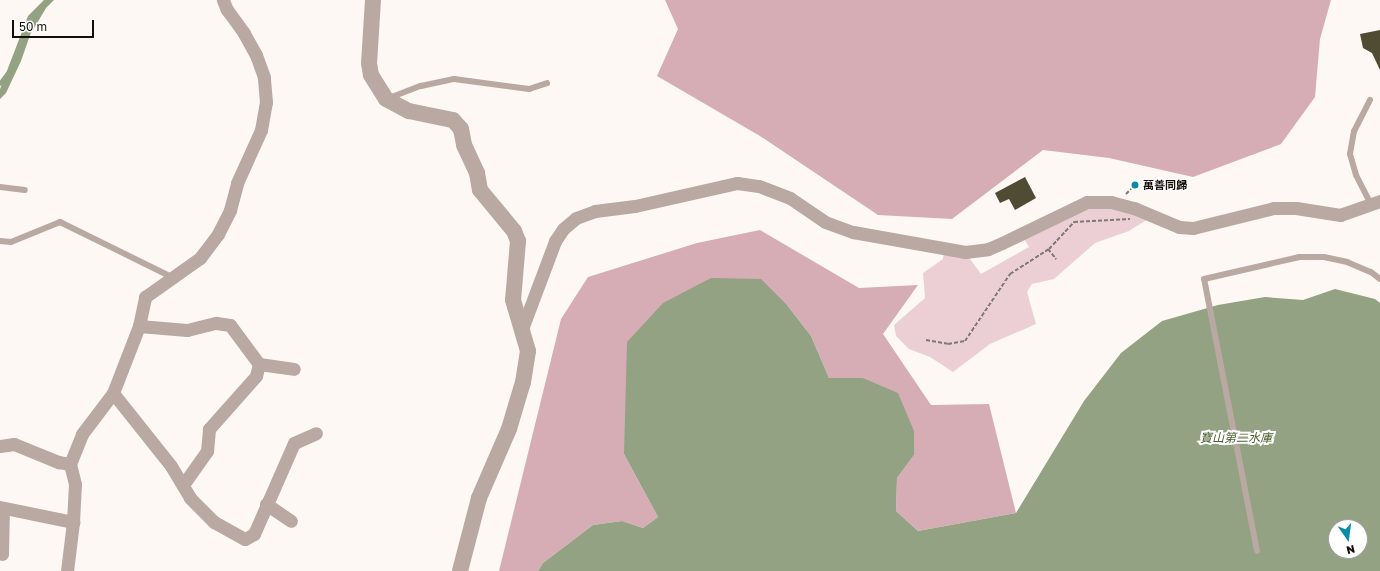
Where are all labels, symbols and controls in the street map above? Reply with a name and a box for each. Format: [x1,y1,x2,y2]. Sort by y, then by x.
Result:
scale bar [14,12,96,38]
text: 50 m [19,19,47,34]
place label: 萬善同歸 [1143,178,1187,192]
marker: 萬善同歸 [1130,180,1140,190]
water label: 寶山第二水庫 [1200,431,1272,445]
north arrow [1328,519,1368,559]
text: N [1345,543,1356,557]

